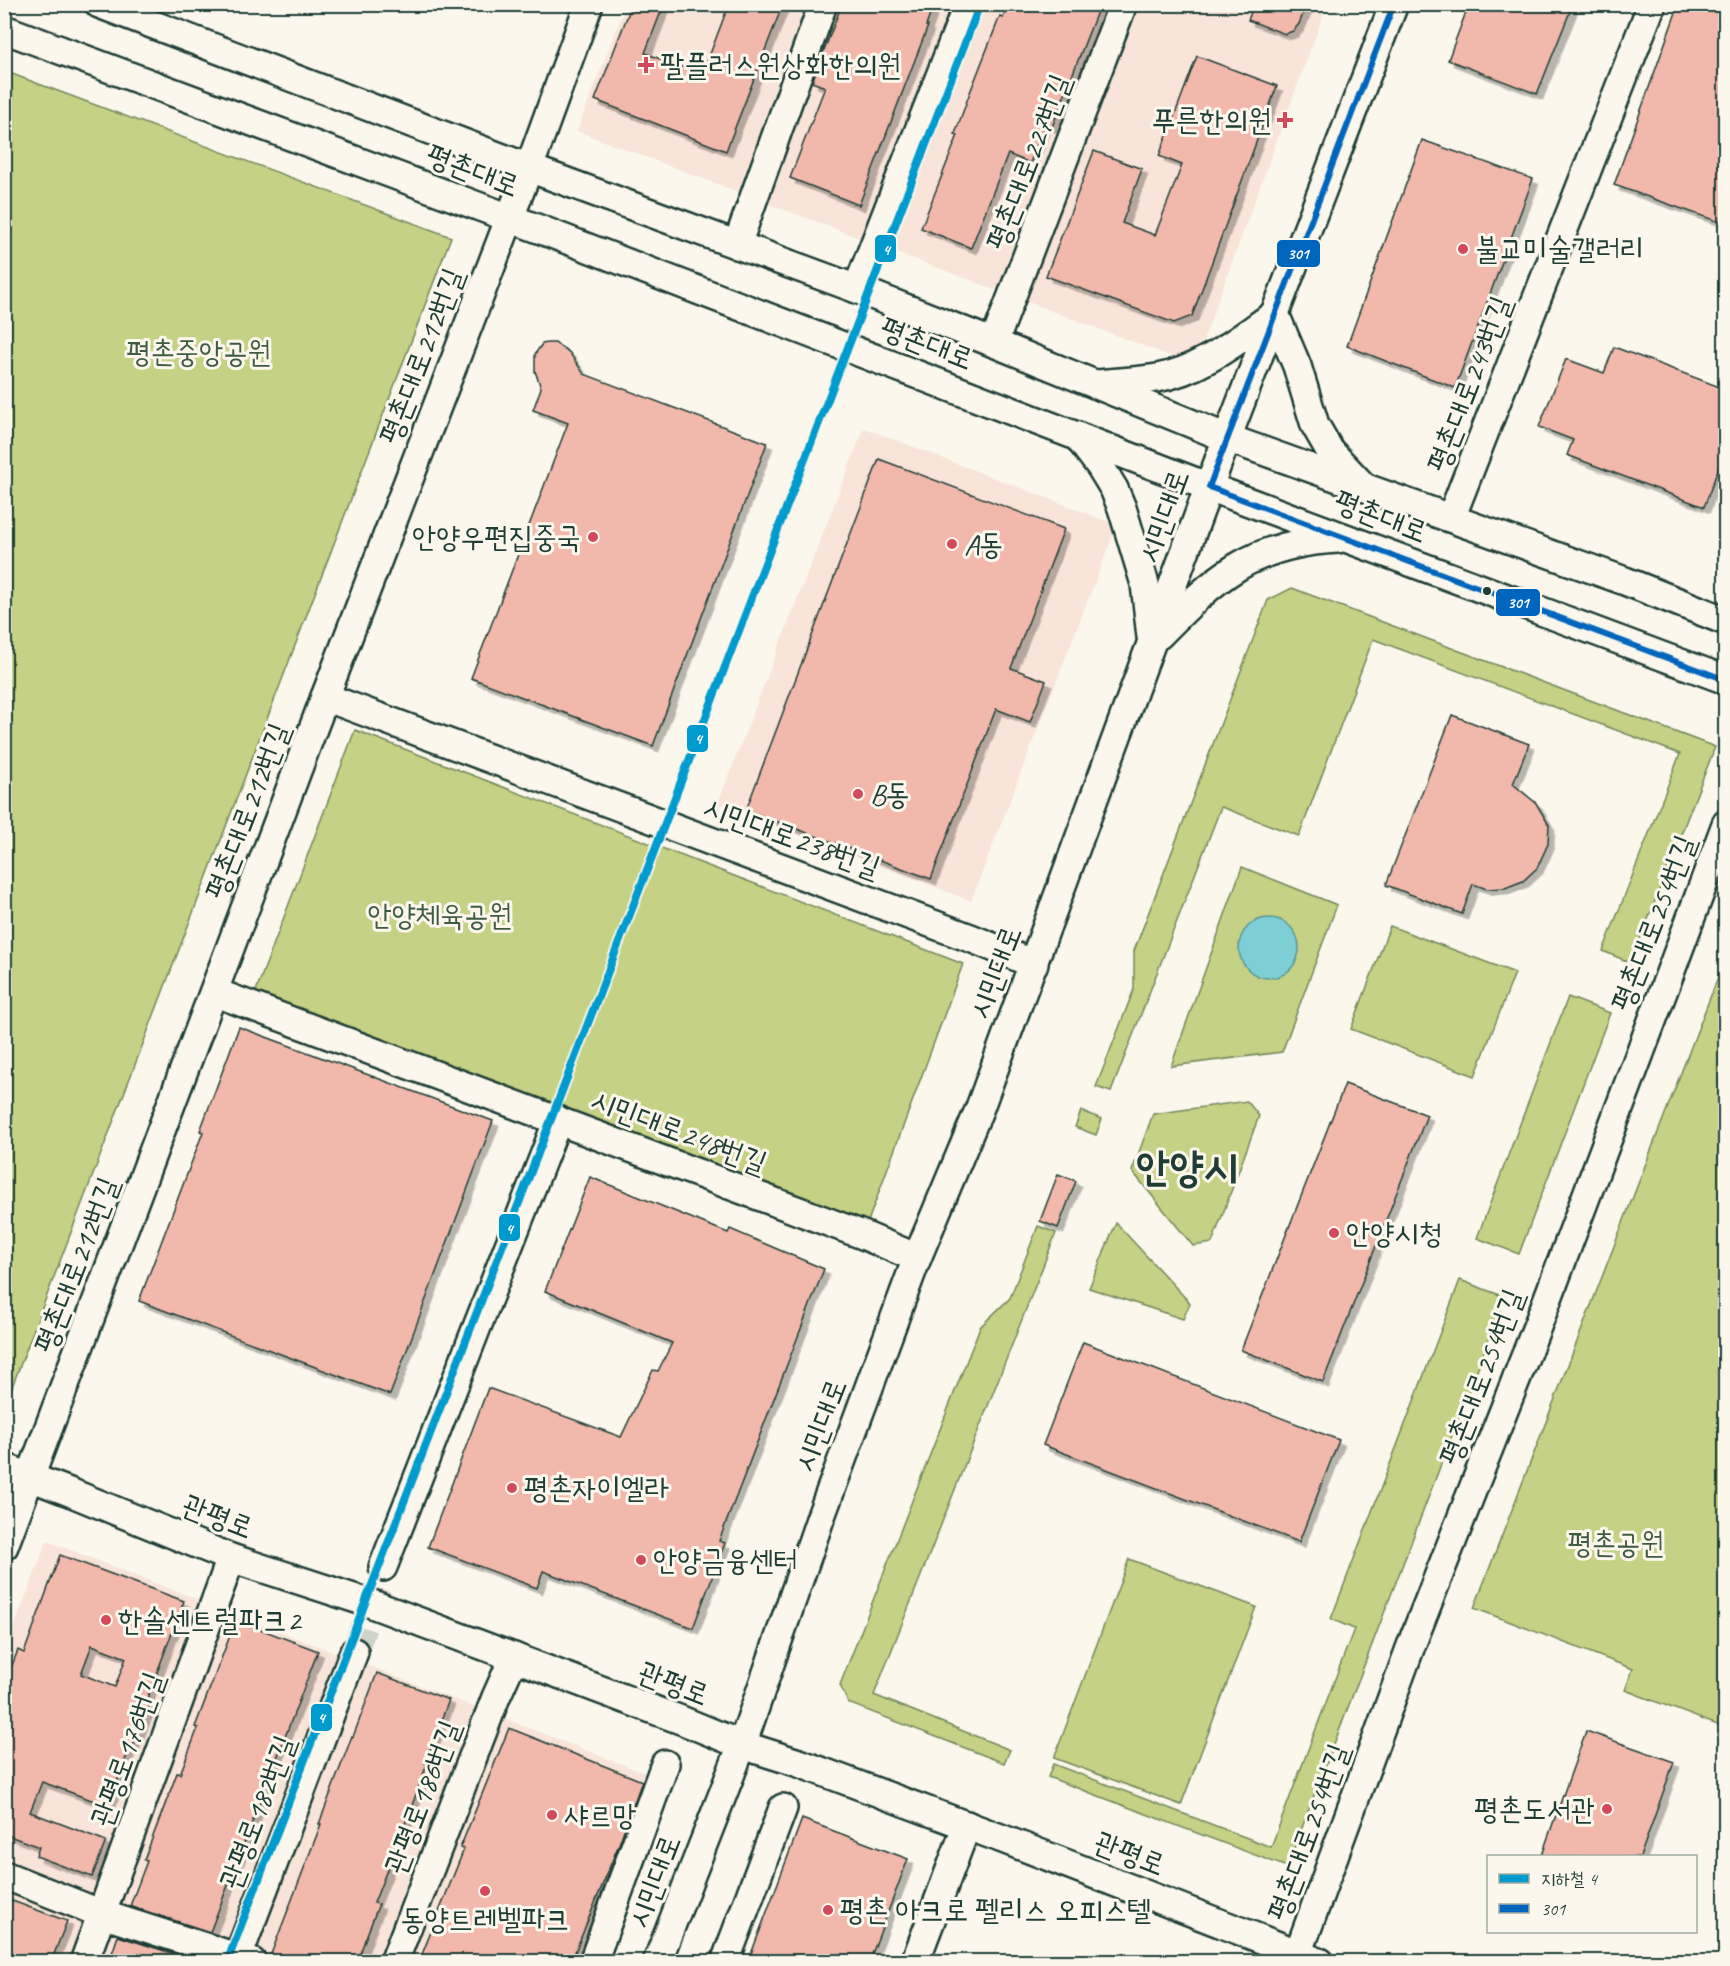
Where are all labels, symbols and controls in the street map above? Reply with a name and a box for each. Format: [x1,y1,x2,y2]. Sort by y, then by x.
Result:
place label: 팔플러스원상화한의원 [660,46,901,84]
marker: 팔플러스원상화한의원 [637,56,655,74]
street label: 평촌대로227번길 [977,69,1079,255]
place label: 푸른한의원 [1151,101,1272,139]
marker: 푸른한의원 [1276,111,1294,129]
street label: 평촌대로 [421,135,525,205]
place label: 불교미술갤러리 [1475,230,1644,268]
line badge: 4 [874,234,897,263]
line badge: 301 [1276,239,1321,268]
text: 4 [882,240,891,260]
marker: 불교미술갤러리 [1456,242,1470,256]
text: 301 [1287,244,1311,264]
street label: 평촌대로212번길 [370,263,472,449]
street label: 평촌대로243번길 [1418,291,1520,477]
street label: 평촌대로 [875,308,979,378]
park label: 평촌중앙공원 [127,333,271,371]
street label: 시민대로 [1129,464,1197,568]
street label: 평촌대로 [1329,481,1433,551]
place label: 안양우편집중국 [412,518,581,556]
place label: A동 [964,525,1003,563]
marker: 안양우편집중국 [586,530,600,544]
marker: A동 [945,537,959,551]
unlabelled marker [1481,585,1493,597]
line badge: 301 [1495,588,1541,617]
text: 301 [1507,593,1531,613]
street label: 평촌대로212번길 [196,718,298,904]
line badge: 4 [686,724,709,753]
text: 4 [694,729,703,749]
place label: B동 [870,775,910,813]
street label: 시민대로238번길 [698,787,886,887]
marker: B동 [851,787,865,801]
street label: 평촌대로254번길 [1602,830,1704,1016]
park label: 안양체육공원 [368,896,512,934]
street label: 시민대로 [960,920,1030,1024]
street label: 시민대로248번길 [586,1080,772,1182]
district label: 안양시 [1136,1141,1238,1194]
street label: 평촌대로212번길 [25,1172,127,1358]
line badge: 4 [498,1213,521,1242]
place label: 안양시청 [1346,1214,1443,1252]
text: 4 [505,1219,514,1239]
marker: 안양시청 [1327,1226,1341,1240]
street label: 평촌대로254번길 [1430,1284,1532,1470]
street label: 시민대로 [785,1373,855,1477]
place label: 평촌자이엘라 [524,1469,669,1507]
marker: 평촌자이엘라 [505,1481,519,1495]
street label: 관평로 [177,1485,259,1547]
park label: 평촌공원 [1568,1524,1664,1562]
place label: 안양금융센터 [653,1541,798,1579]
marker: 안양금융센터 [634,1553,648,1567]
place label: 한솔센트럴파크2 [118,1601,303,1639]
marker: 한솔센트럴파크2 [99,1613,113,1627]
street label: 관평로 [633,1652,715,1714]
street label: 관평로176번길 [82,1667,172,1831]
line badge: 4 [310,1703,333,1732]
text: 4 [317,1708,326,1728]
street label: 관평로186번길 [375,1715,469,1879]
street label: 관평로182번길 [210,1730,304,1894]
street label: 평촌대로254번길 [1258,1738,1358,1926]
place label: 평촌도서관 [1474,1790,1595,1828]
place label: 샤르망 [564,1796,636,1834]
marker: 평촌도서관 [1600,1802,1614,1816]
marker: 샤르망 [545,1808,559,1822]
street label: 관평로 [1089,1822,1171,1884]
street label: 시민대로 [619,1829,689,1933]
legend [1487,1855,1697,1933]
text: 지하철 4 [1541,1868,1599,1890]
marker: 동양트레벨파크 [478,1884,492,1898]
place label: 평촌 아크로 펠리스 오피스텔 [840,1891,1151,1929]
text: 301 [1541,1898,1566,1920]
place label: 동양트레벨파크 [401,1900,569,1938]
marker: 평촌 아크로 펠리스 오피스텔 [821,1903,835,1917]

